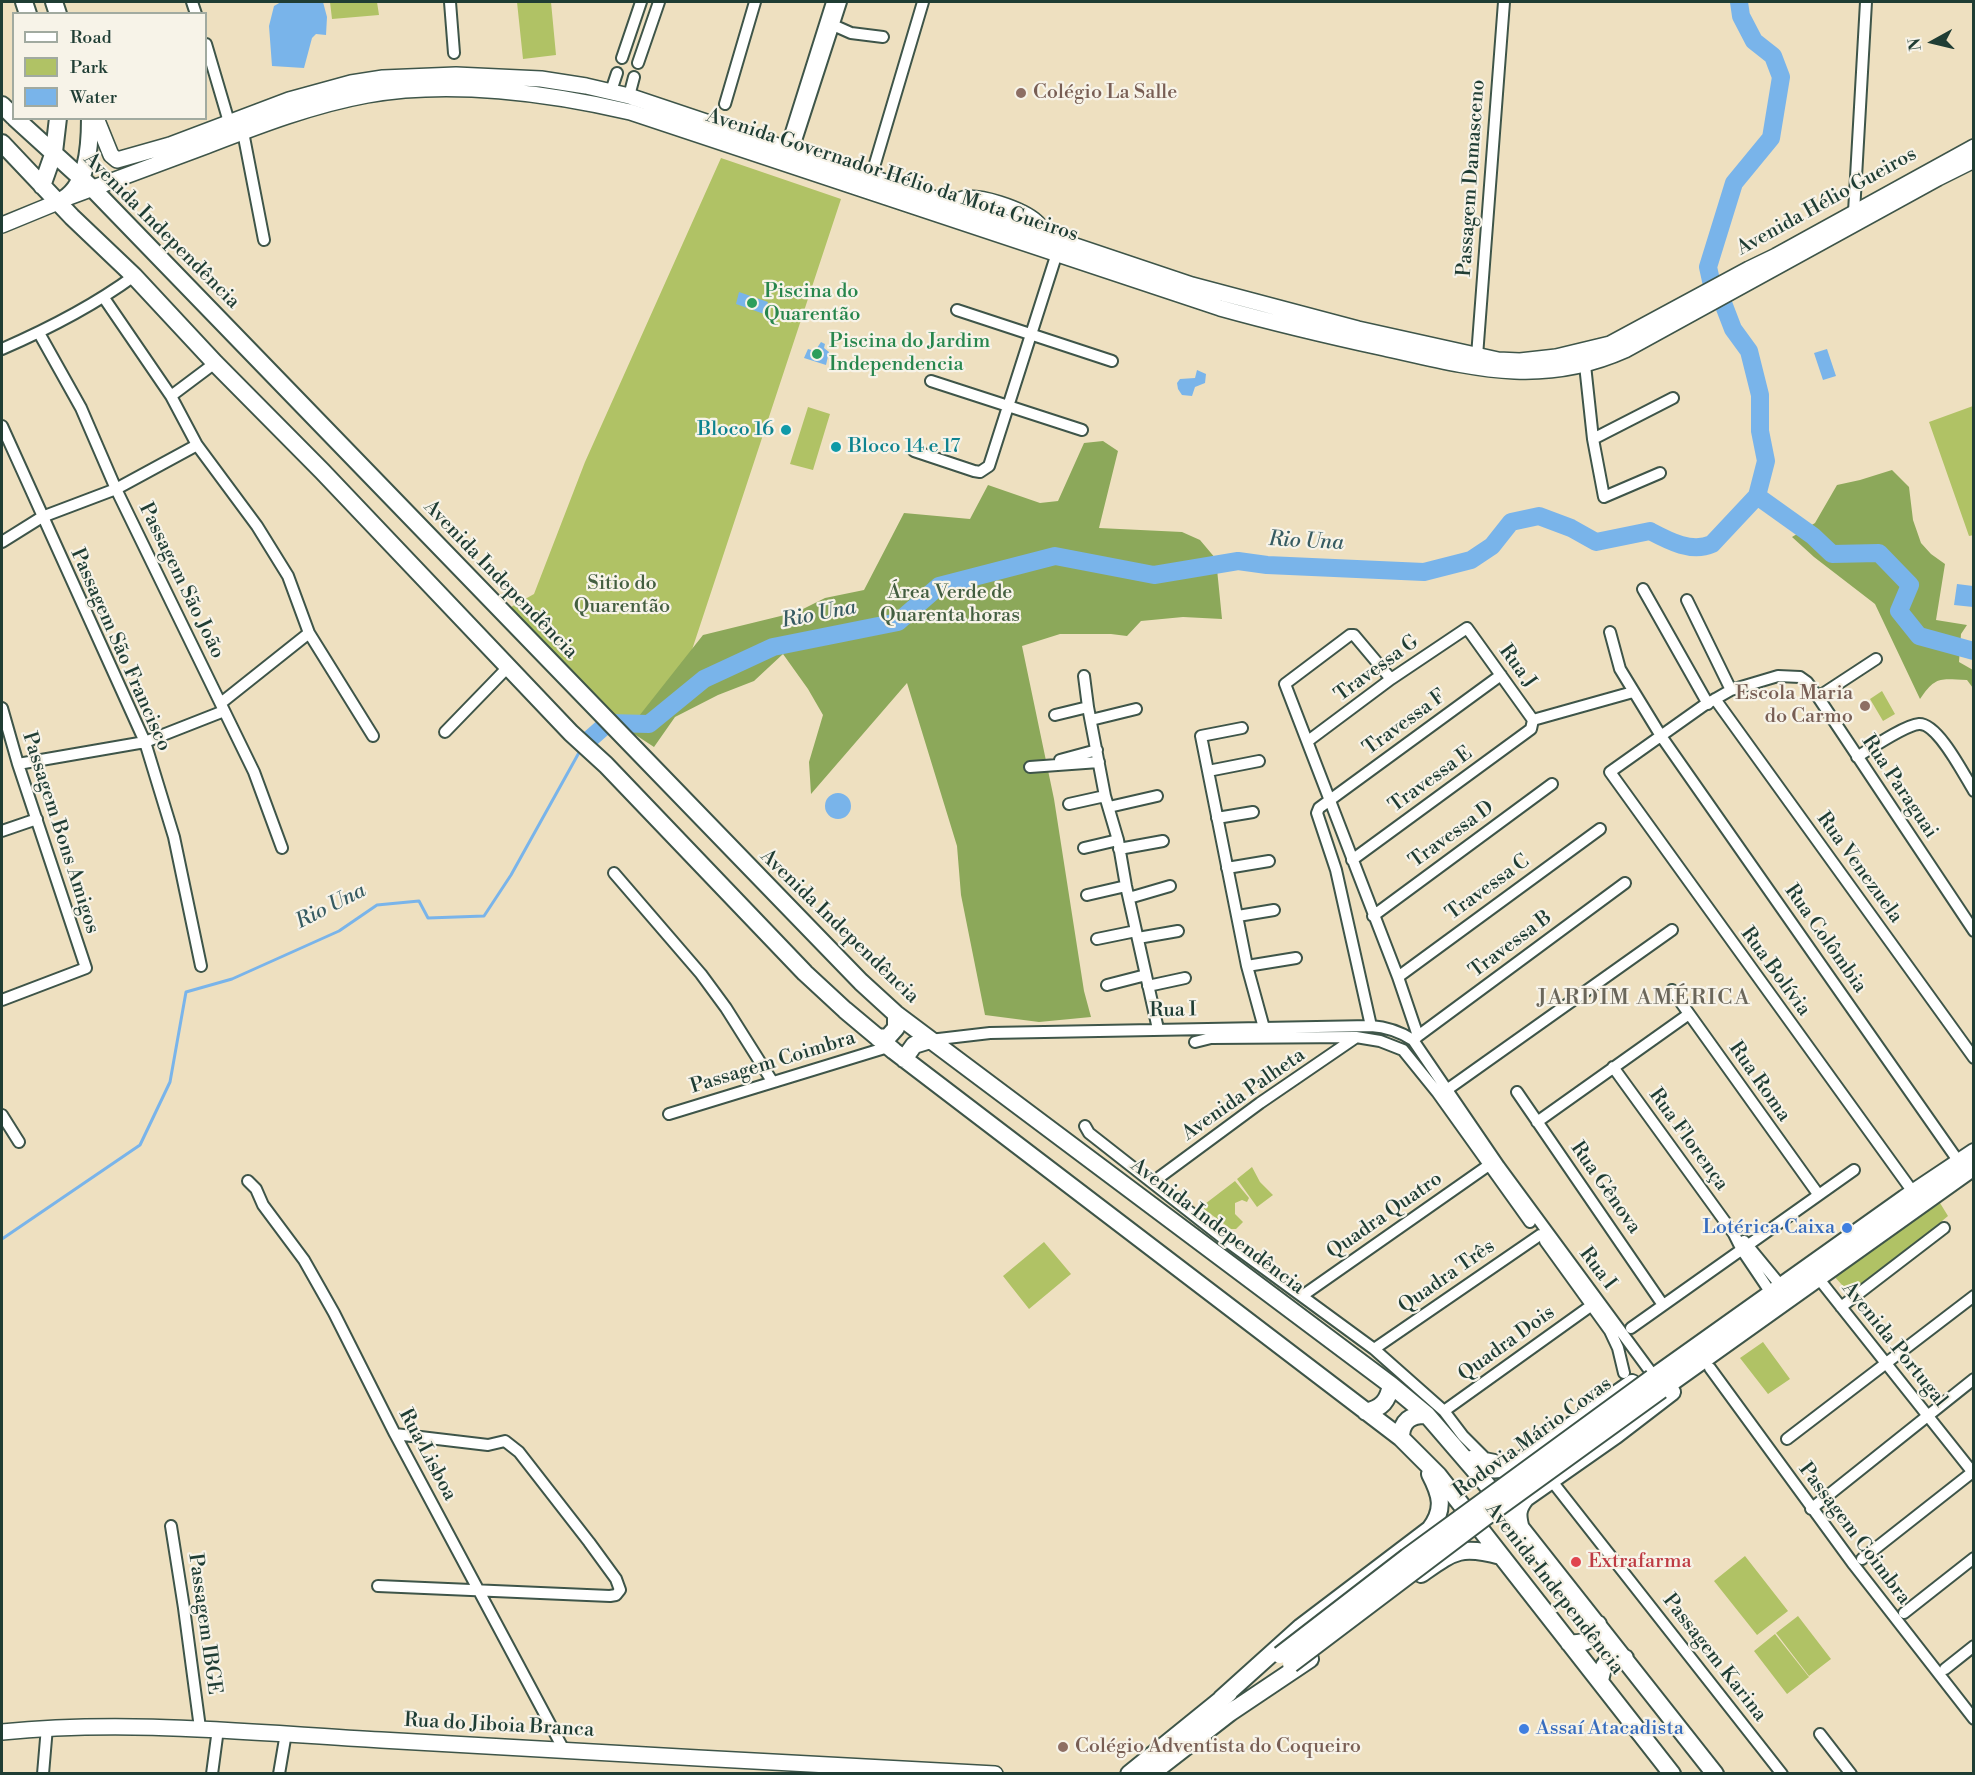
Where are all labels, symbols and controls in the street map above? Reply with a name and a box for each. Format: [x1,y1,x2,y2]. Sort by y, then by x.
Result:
legend [12,12,207,120]
north arrow [1903,12,1963,72]
text: Road [70,26,112,49]
text: N [1904,37,1926,52]
text: Park [70,56,107,79]
street label: Passagem Damasceno [1453,79,1491,277]
place label: Colégio La Salle [1033,81,1177,105]
text: Water [70,86,117,109]
marker: Colégio La Salle [1014,86,1028,100]
street label: Avenida Governador Hélio da Mota Gueiros [703,104,1081,248]
street label: Avenida Hélio Gueiros [1733,143,1921,261]
street label: Avenida Independência [78,148,244,314]
place label: Piscina do Quarentão [764,280,860,327]
marker: Piscina do Quarentão [745,296,759,310]
place label: Piscina do Jardim Independencia [829,330,990,377]
marker: Piscina do Jardim Independencia [810,347,824,361]
place label: Bloco 16 [697,418,774,442]
marker: Bloco 16 [779,423,793,437]
place label: Bloco 14 e 17 [848,435,960,459]
marker: Bloco 14 e 17 [829,440,843,454]
street label: Avenida Independência [418,496,582,664]
street label: Passagem São João [133,499,229,663]
water label: Rio Una [1268,527,1344,557]
street label: Passagem São Francisco [64,545,176,755]
park label: Sitio do Quarentão [574,572,670,619]
park label: Área Verde de Quarenta horas [880,581,1020,628]
water label: Rio Una [780,595,858,635]
street label: Travessa G [1330,630,1424,708]
street label: Rua J [1493,640,1541,694]
place label: Escola Maria do Carmo [1735,682,1853,729]
street label: Travessa F [1359,685,1451,761]
marker: Escola Maria do Carmo [1858,699,1872,713]
street label: Passagem Bons Amigos [16,729,104,937]
street label: Rua Paraguai [1856,731,1942,843]
street label: Travessa E [1385,742,1477,818]
street label: Travessa D [1405,796,1499,874]
street label: Rua Venezuela [1811,808,1907,928]
street label: Avenida Independência [755,845,923,1009]
street label: Travessa C [1442,850,1534,926]
water label: Rio Una [292,879,370,935]
street label: Rua Colômbia [1779,880,1871,998]
street label: Travessa B [1465,906,1557,984]
street label: Rua Bolívia [1735,923,1815,1021]
district label: JARDIM AMÉRICA [1537,986,1751,1012]
street label: Rua I [1149,999,1197,1023]
street label: Passagem Coimbra [688,1026,858,1100]
street label: Rua Roma [1723,1037,1795,1127]
street label: Avenida Palheta [1178,1044,1310,1146]
street label: Rua Florença [1643,1084,1733,1196]
street label: Rua Gênova [1564,1137,1646,1239]
street label: Avenida Independência [1125,1154,1309,1300]
street label: Quadra Quatro [1323,1167,1447,1265]
place label: Lotérica Caixa [1703,1216,1835,1240]
marker: Lotérica Caixa [1840,1221,1854,1235]
street label: Quadra Três [1394,1235,1500,1319]
street label: Rua I [1573,1243,1621,1295]
street label: Avenida Portugal [1836,1278,1952,1412]
street label: Quadra Dois [1454,1301,1560,1387]
street label: Rodovia Mário Covas [1449,1372,1617,1504]
street label: Rua Lisboa [393,1405,461,1505]
street label: Passagem Coimbra [1793,1458,1915,1610]
street label: Avenida Independência [1479,1498,1629,1680]
place label: Extrafarma [1588,1550,1692,1574]
street label: Passagem IBGE [182,1552,226,1696]
marker: Extrafarma [1569,1555,1583,1569]
street label: Passagem Karina [1657,1589,1771,1727]
street label: Rua do Jiboia Branca [403,1709,595,1743]
place label: Assaí Atacadista [1536,1717,1684,1741]
marker: Assaí Atacadista [1517,1722,1531,1736]
place label: Colégio Adventista do Coqueiro [1075,1735,1361,1759]
marker: Colégio Adventista do Coqueiro [1056,1740,1070,1754]

